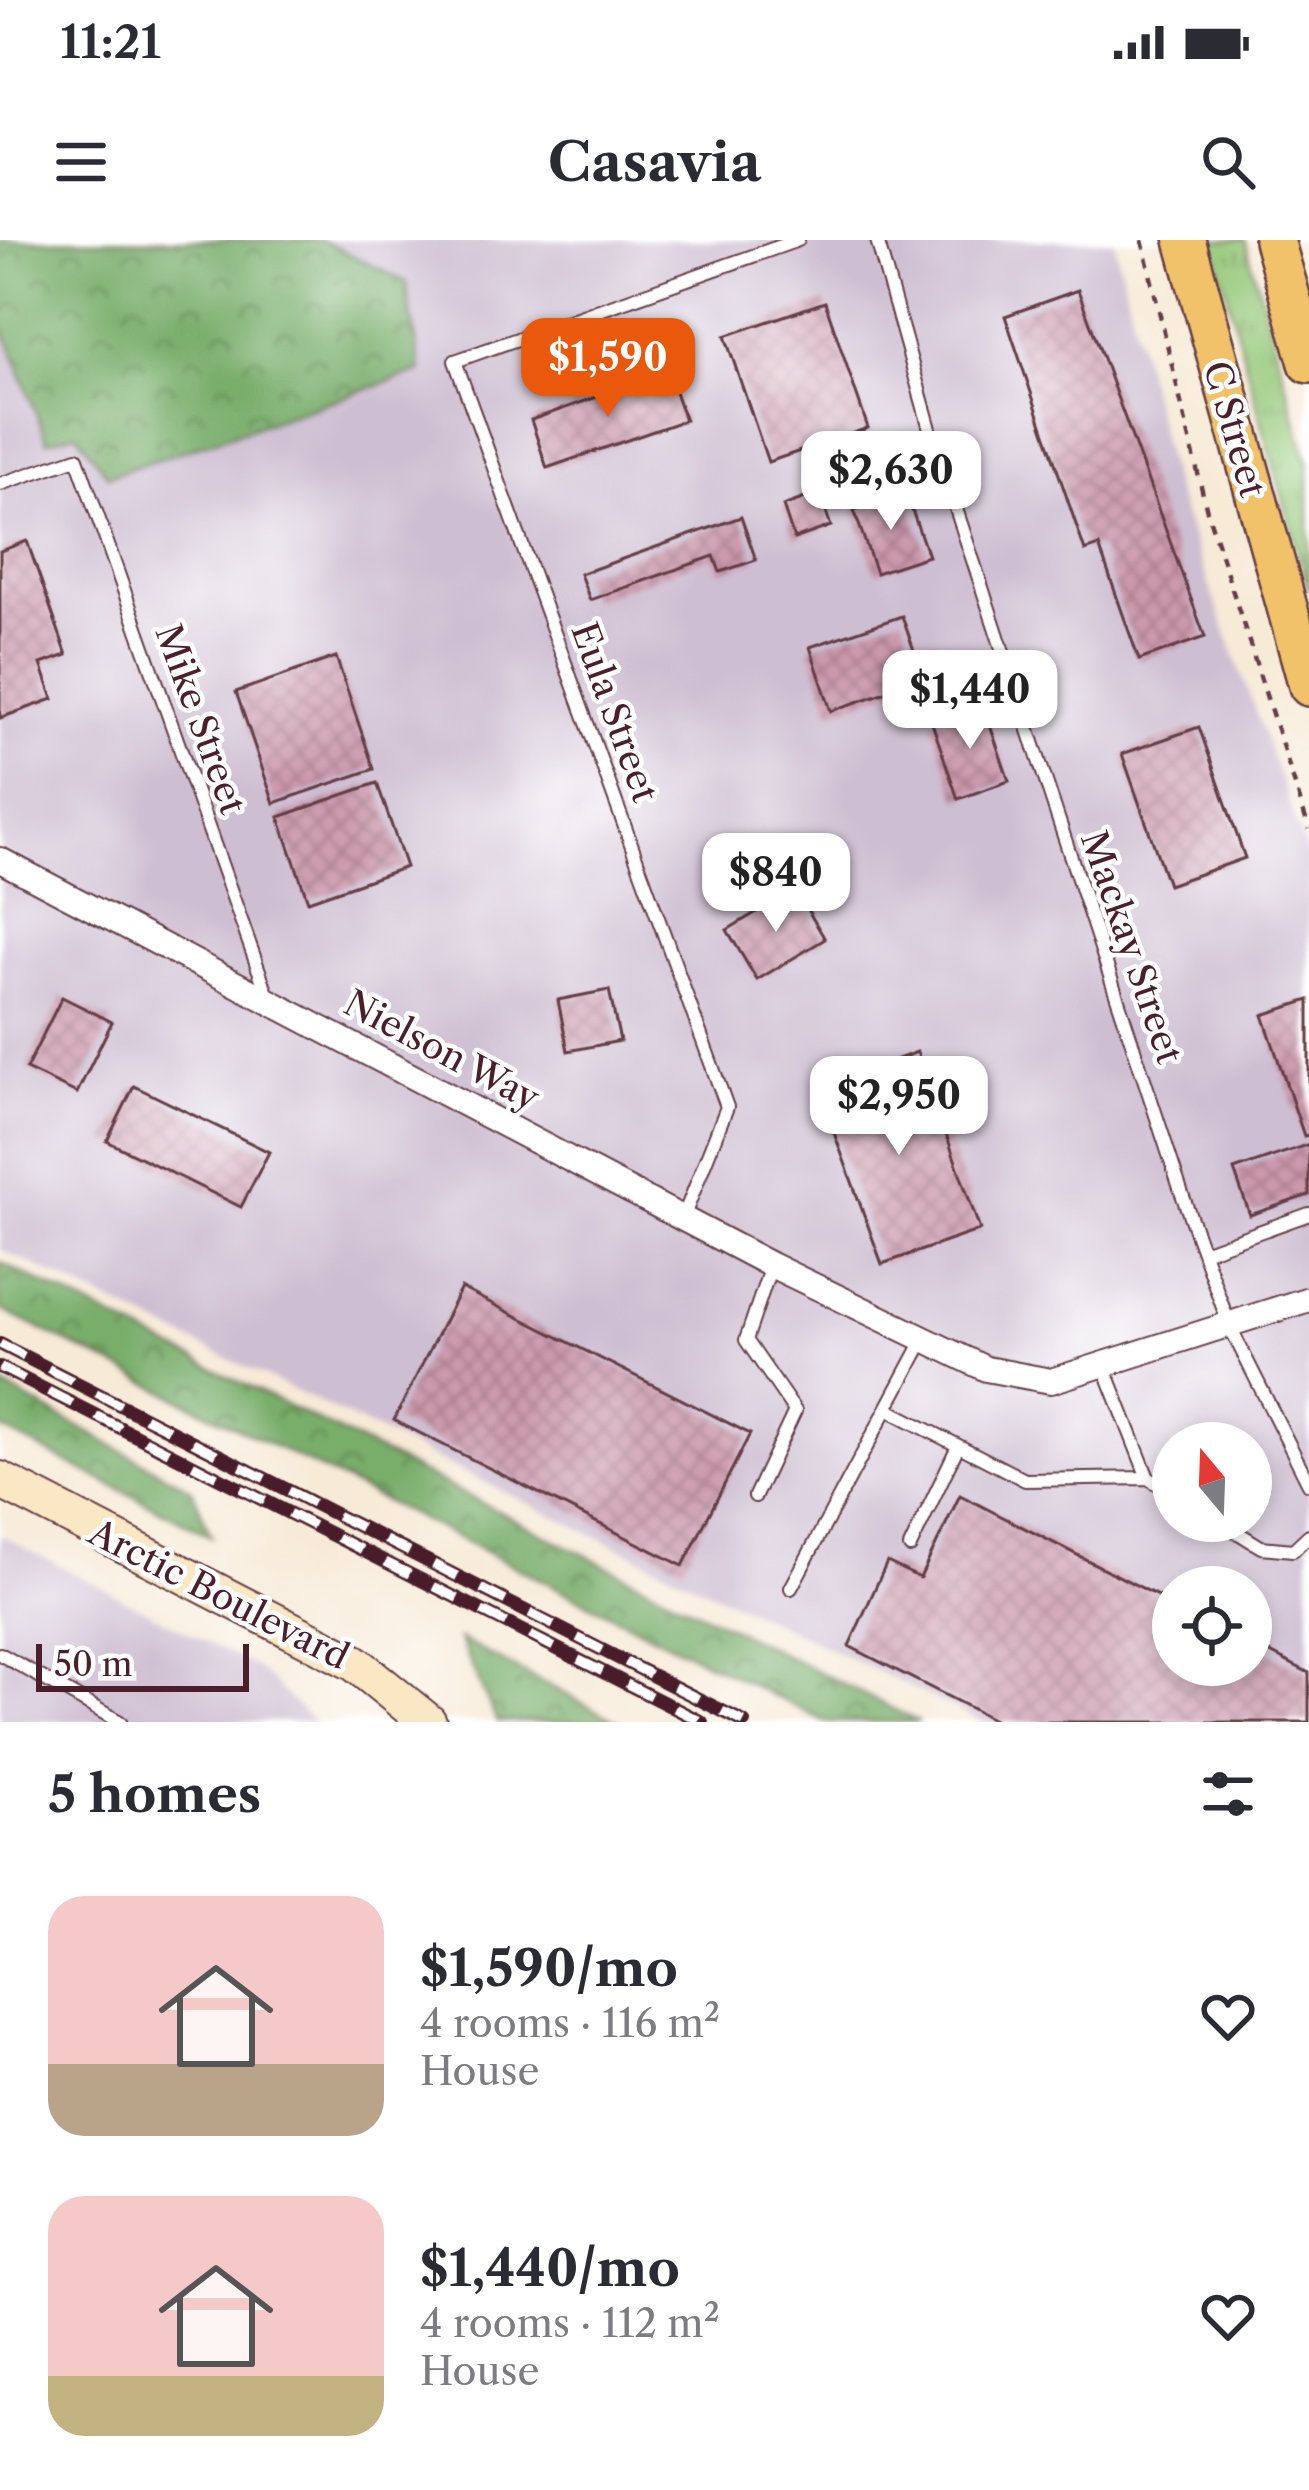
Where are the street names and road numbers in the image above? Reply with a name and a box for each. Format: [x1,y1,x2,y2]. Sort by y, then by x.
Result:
street label: C Street [1195,356,1275,502]
street label: Eula Street [562,616,668,808]
street label: Mike Street [146,618,256,820]
street label: Mackay Street [1072,825,1192,1069]
street label: Nielson Way [337,980,548,1120]
street label: Arctic Boulevard [81,1509,356,1679]

